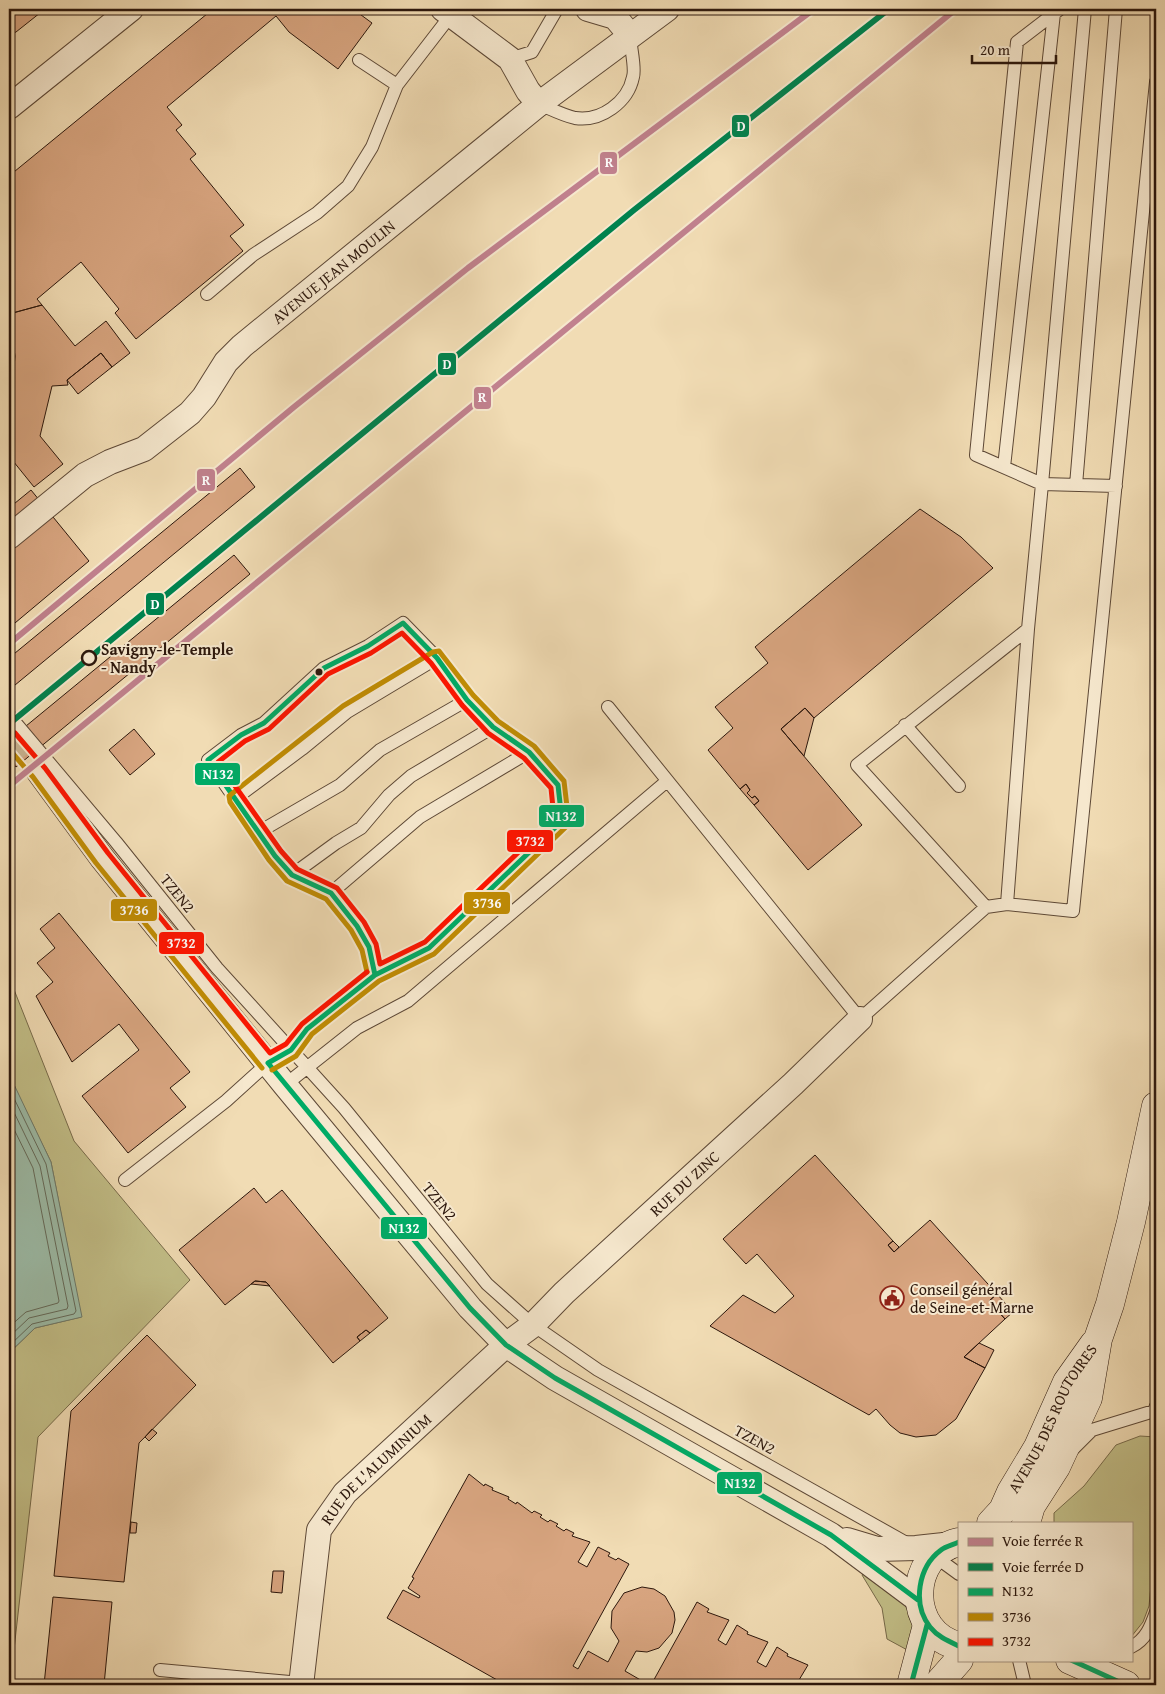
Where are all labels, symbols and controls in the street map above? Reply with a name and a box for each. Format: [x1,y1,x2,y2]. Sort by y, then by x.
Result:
scale bar [972,32,1056,64]
text: 20 m [980,39,1011,60]
line badge: D [731,114,750,138]
text: D [736,116,746,136]
line badge: R [599,151,618,175]
text: R [605,152,614,172]
street label: AVENUE JEAN MOULIN [266,214,401,329]
line badge: D [437,352,457,376]
text: D [442,354,452,374]
line badge: R [473,386,492,410]
text: R [478,387,487,407]
line badge: R [196,468,216,492]
text: R [202,470,211,490]
line badge: D [145,592,165,616]
text: D [150,594,160,614]
place label: Savigny-le-Temple - Nandy [101,637,233,679]
marker: Savigny-le-Temple - Nandy [81,650,97,666]
unlabelled marker [314,667,324,677]
line badge: N132 [194,762,241,786]
text: N132 [202,764,234,784]
line badge: N132 [538,804,585,828]
text: N132 [545,806,577,826]
line badge: 3732 [506,829,554,853]
text: 3732 [515,831,545,851]
street label: TZEN2 [155,868,201,918]
line badge: 3736 [463,891,511,915]
text: 3736 [472,893,502,913]
line badge: 3736 [110,898,158,922]
text: 3736 [119,900,149,920]
line badge: 3732 [158,931,205,955]
text: 3732 [166,933,196,953]
street label: RUE DU ZINC [644,1145,725,1222]
street label: TZEN2 [417,1176,463,1226]
line badge: N132 [380,1216,428,1240]
text: N132 [388,1218,420,1238]
place label: Conseil général de Seine-et-Marne [910,1277,1034,1319]
public building icon: Conseil général de Seine-et-Marne [879,1285,905,1311]
street label: AVENUE DES ROUTOIRES [1001,1339,1103,1497]
street label: RUE DE L'ALUMINIUM [314,1407,437,1529]
street label: TZEN2 [730,1418,780,1460]
line badge: N132 [716,1471,763,1495]
text: N132 [724,1473,756,1493]
legend [958,1522,1132,1662]
text: Voie ferrée R [1002,1530,1084,1551]
text: Voie ferrée D [1002,1556,1084,1577]
text: N132 [1002,1580,1033,1601]
text: 3736 [1002,1606,1031,1627]
text: 3732 [1002,1630,1031,1651]

